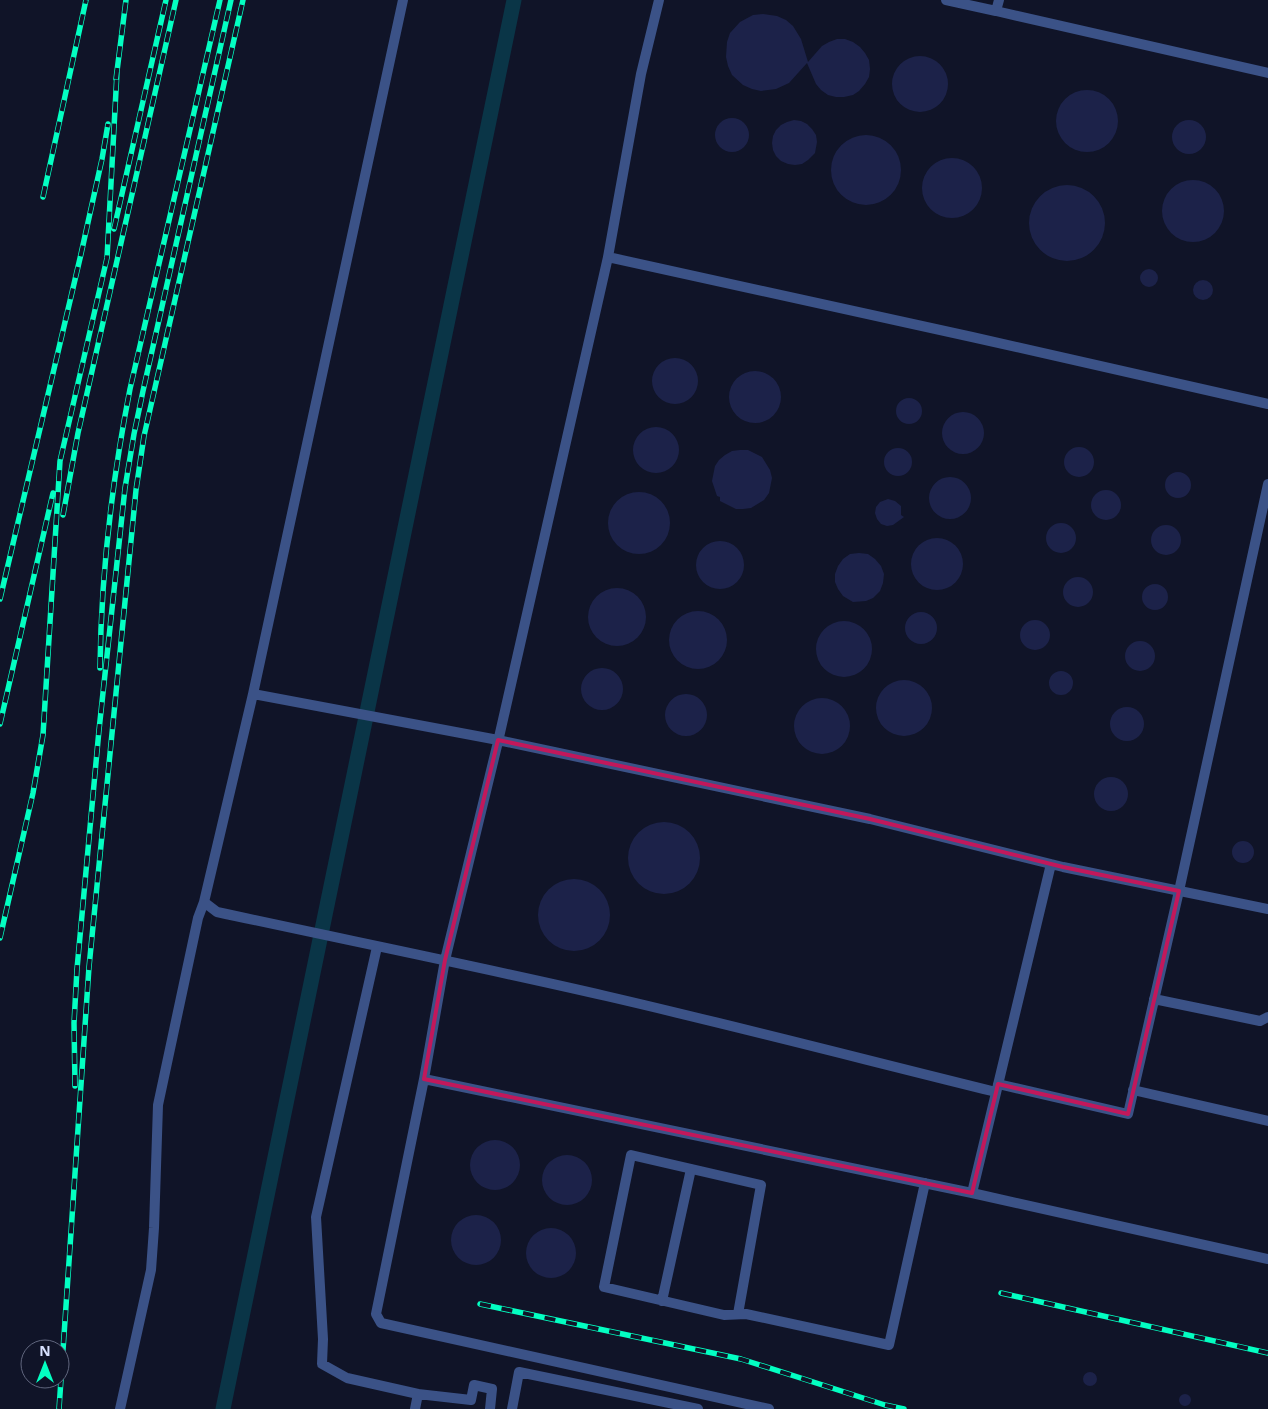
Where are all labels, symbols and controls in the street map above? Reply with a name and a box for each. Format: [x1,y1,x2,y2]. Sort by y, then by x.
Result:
north arrow [20,1339,70,1389]
text: N [39,1341,51,1360]

